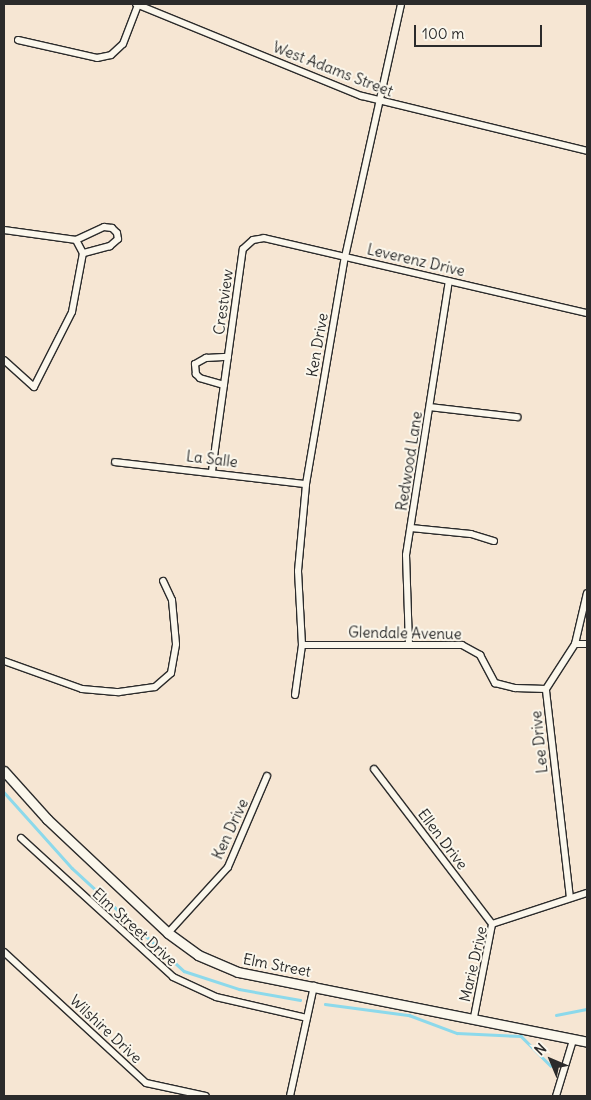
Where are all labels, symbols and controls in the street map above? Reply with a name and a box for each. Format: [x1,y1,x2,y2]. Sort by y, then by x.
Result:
scale bar [416,15,544,47]
text: 100 m [422,24,464,43]
street label: West Adams Street [270,38,396,100]
street label: Leverenz Drive [365,240,467,280]
street label: Crestview [210,268,236,336]
street label: Ken Drive [303,312,331,378]
street label: Redwood Lane [392,410,426,512]
street label: La Salle [185,447,239,471]
street label: Glendale Avenue [348,623,462,643]
street label: Lee Drive [527,710,551,774]
street label: Ken Drive [208,796,252,862]
street label: Ellen Drive [414,805,472,873]
street label: Elm Street Drive [89,884,181,970]
street label: Marie Drive [456,924,490,1004]
street label: Elm Street [241,950,313,980]
street label: Wilshire Drive [66,991,146,1067]
north arrow [526,1035,576,1085]
text: N [531,1040,550,1059]

